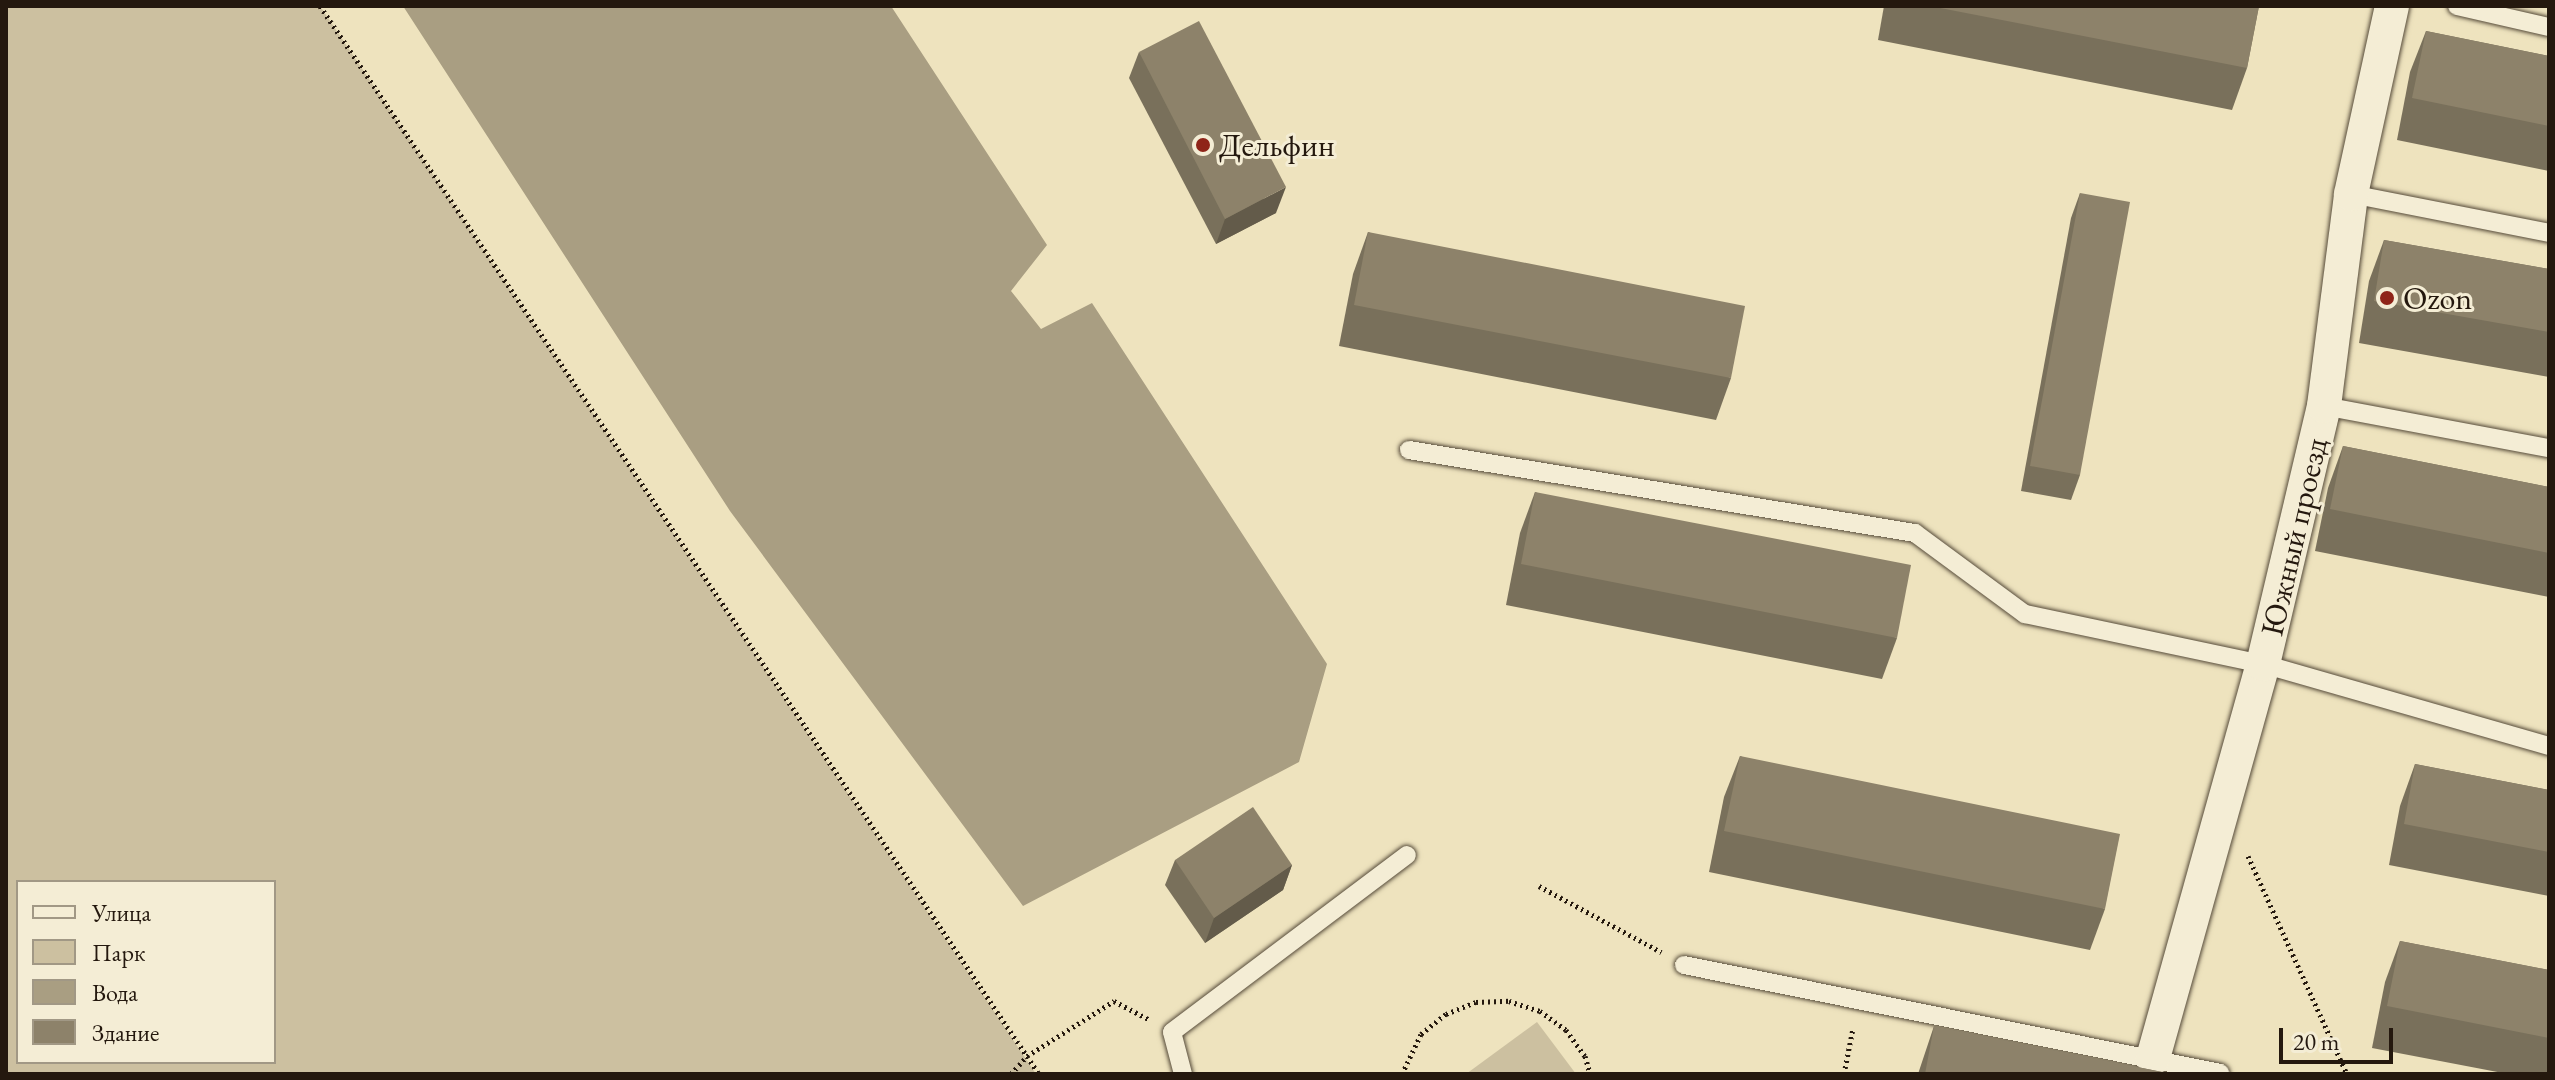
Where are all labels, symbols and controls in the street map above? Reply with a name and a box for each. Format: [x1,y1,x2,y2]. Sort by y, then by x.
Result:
place label: Дельфин [1219,126,1335,164]
marker: Дельфин [1194,136,1212,154]
place label: Ozon [2403,279,2472,317]
marker: Ozon [2378,289,2396,307]
street label: Южный проезд [2253,434,2335,640]
legend [16,880,276,1064]
text: Улица [92,897,151,928]
text: Парк [92,937,145,968]
text: Вода [92,977,138,1008]
scale bar [2283,1012,2397,1062]
text: Здание [92,1017,159,1048]
text: 20 m [2293,1026,2340,1057]

